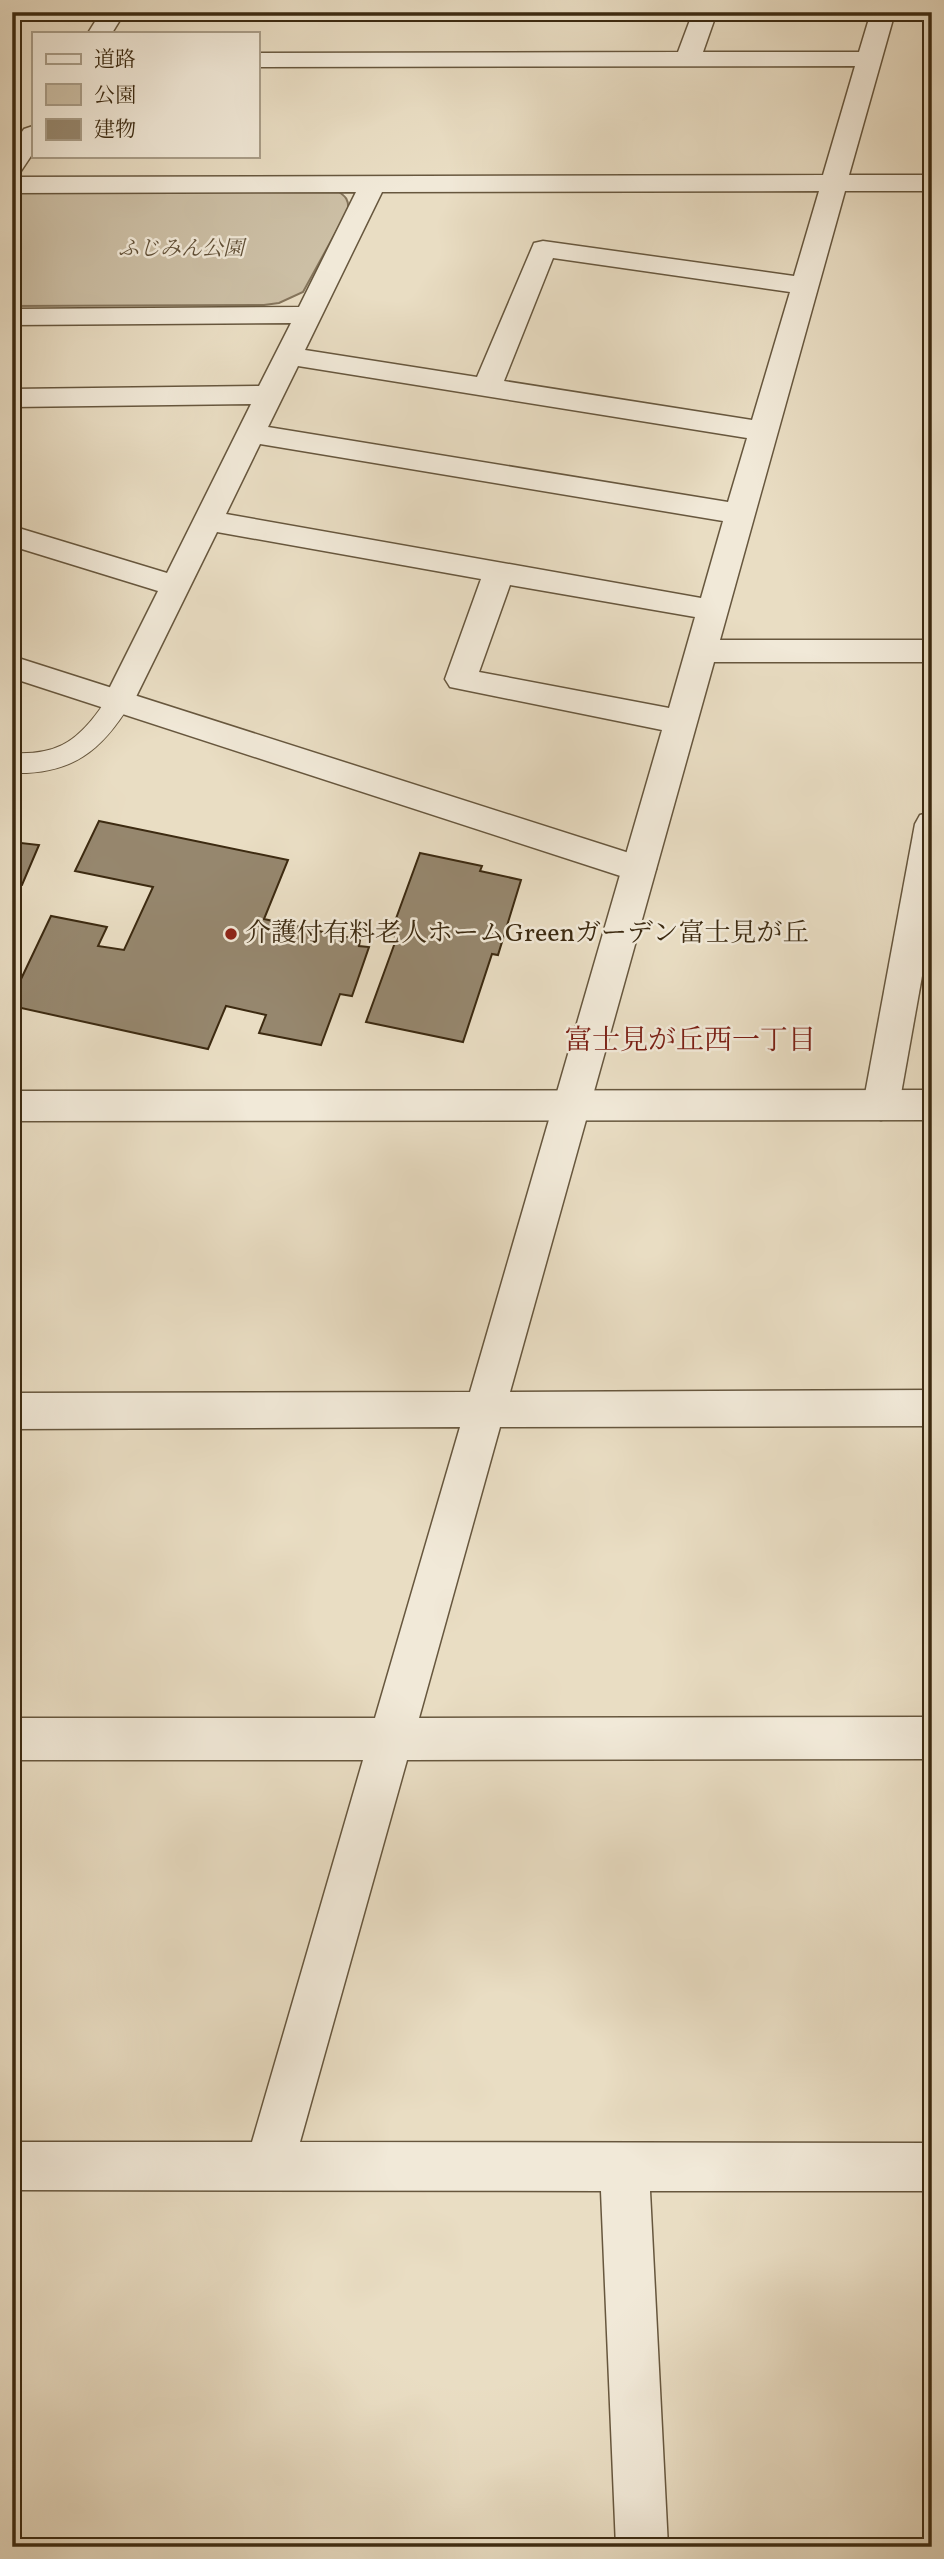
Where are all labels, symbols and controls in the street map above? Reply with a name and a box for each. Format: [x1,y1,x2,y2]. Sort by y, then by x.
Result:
legend [32,32,259,158]
text: 道路 [94,46,136,75]
text: 公園 [94,82,136,111]
text: 建物 [94,116,136,145]
park label: ふじみん公園 [118,235,247,264]
place label: 介護付有料老人ホームGreenガーデン富士見が丘 [245,916,809,952]
marker: 介護付有料老人ホームGreenガーデン富士見が丘 [223,926,239,942]
district label: 富士見が丘西一丁目 [564,1022,816,1061]

